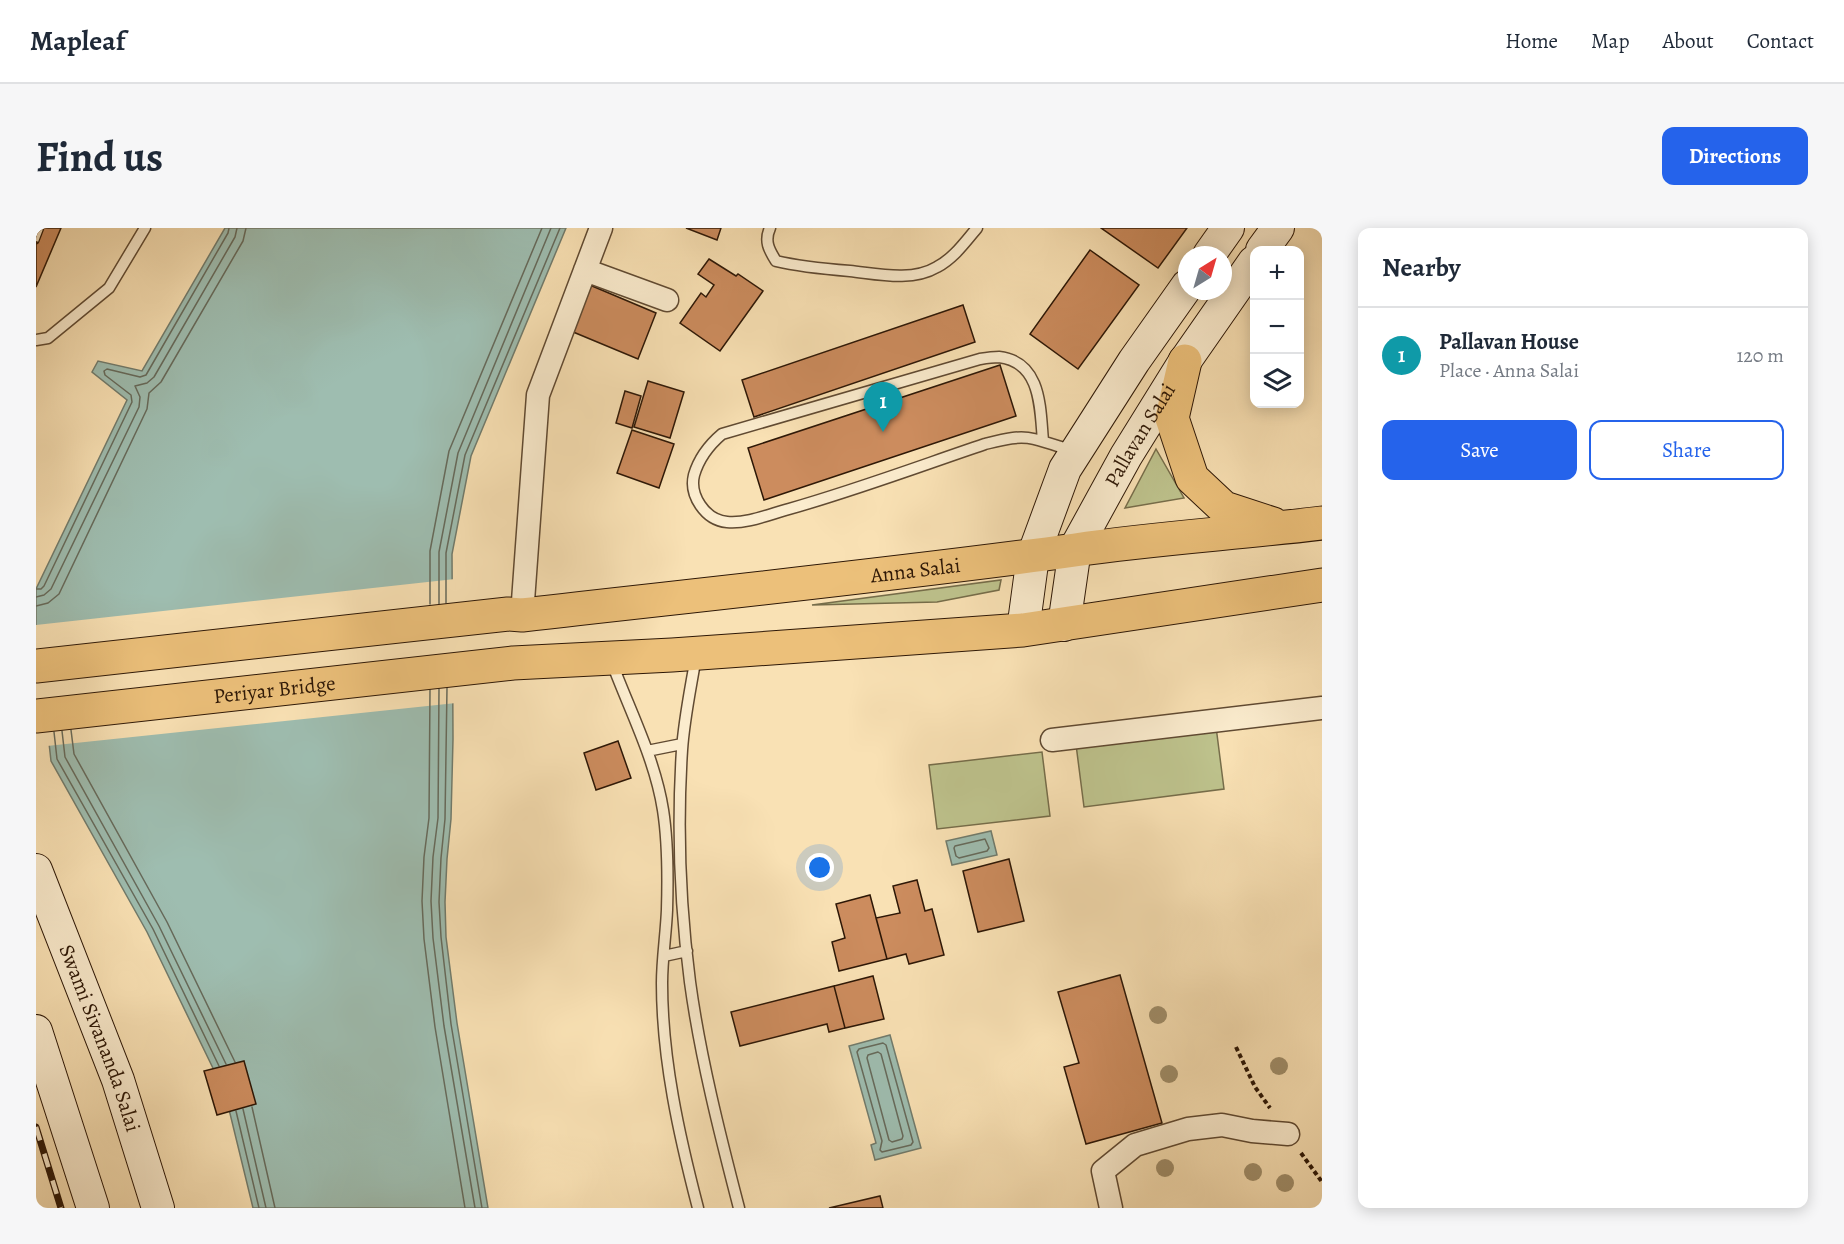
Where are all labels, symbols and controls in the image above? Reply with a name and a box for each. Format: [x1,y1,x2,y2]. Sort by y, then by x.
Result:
text: Mapleaf [30,22,125,60]
text: Home [1505,27,1558,55]
text: Map [1591,27,1629,55]
text: About [1662,27,1714,55]
text: Contact [1747,27,1814,55]
button: Directions [1662,127,1808,185]
text: Find us [36,128,163,185]
north arrow [1178,246,1232,300]
map controls [1250,246,1304,408]
button: + [1250,246,1304,300]
text: Nearby [1382,250,1461,285]
button: − [1250,300,1304,354]
text: Pallavan House [1439,327,1579,357]
text: 1 [1398,342,1405,369]
text: 120 m [1736,342,1784,369]
button: layers [1250,354,1304,408]
text: Place · Anna Salai [1439,357,1579,384]
street label: Pallavan Salai [1098,378,1182,492]
pin: 1 [864,382,902,432]
button: Save [1382,420,1577,480]
button: Share [1589,420,1784,480]
street label: Anna Salai [868,551,962,590]
street label: Periyar Bridge [212,669,337,710]
your location [805,853,834,882]
street label: Swami Sivananda Salai [52,940,147,1135]

